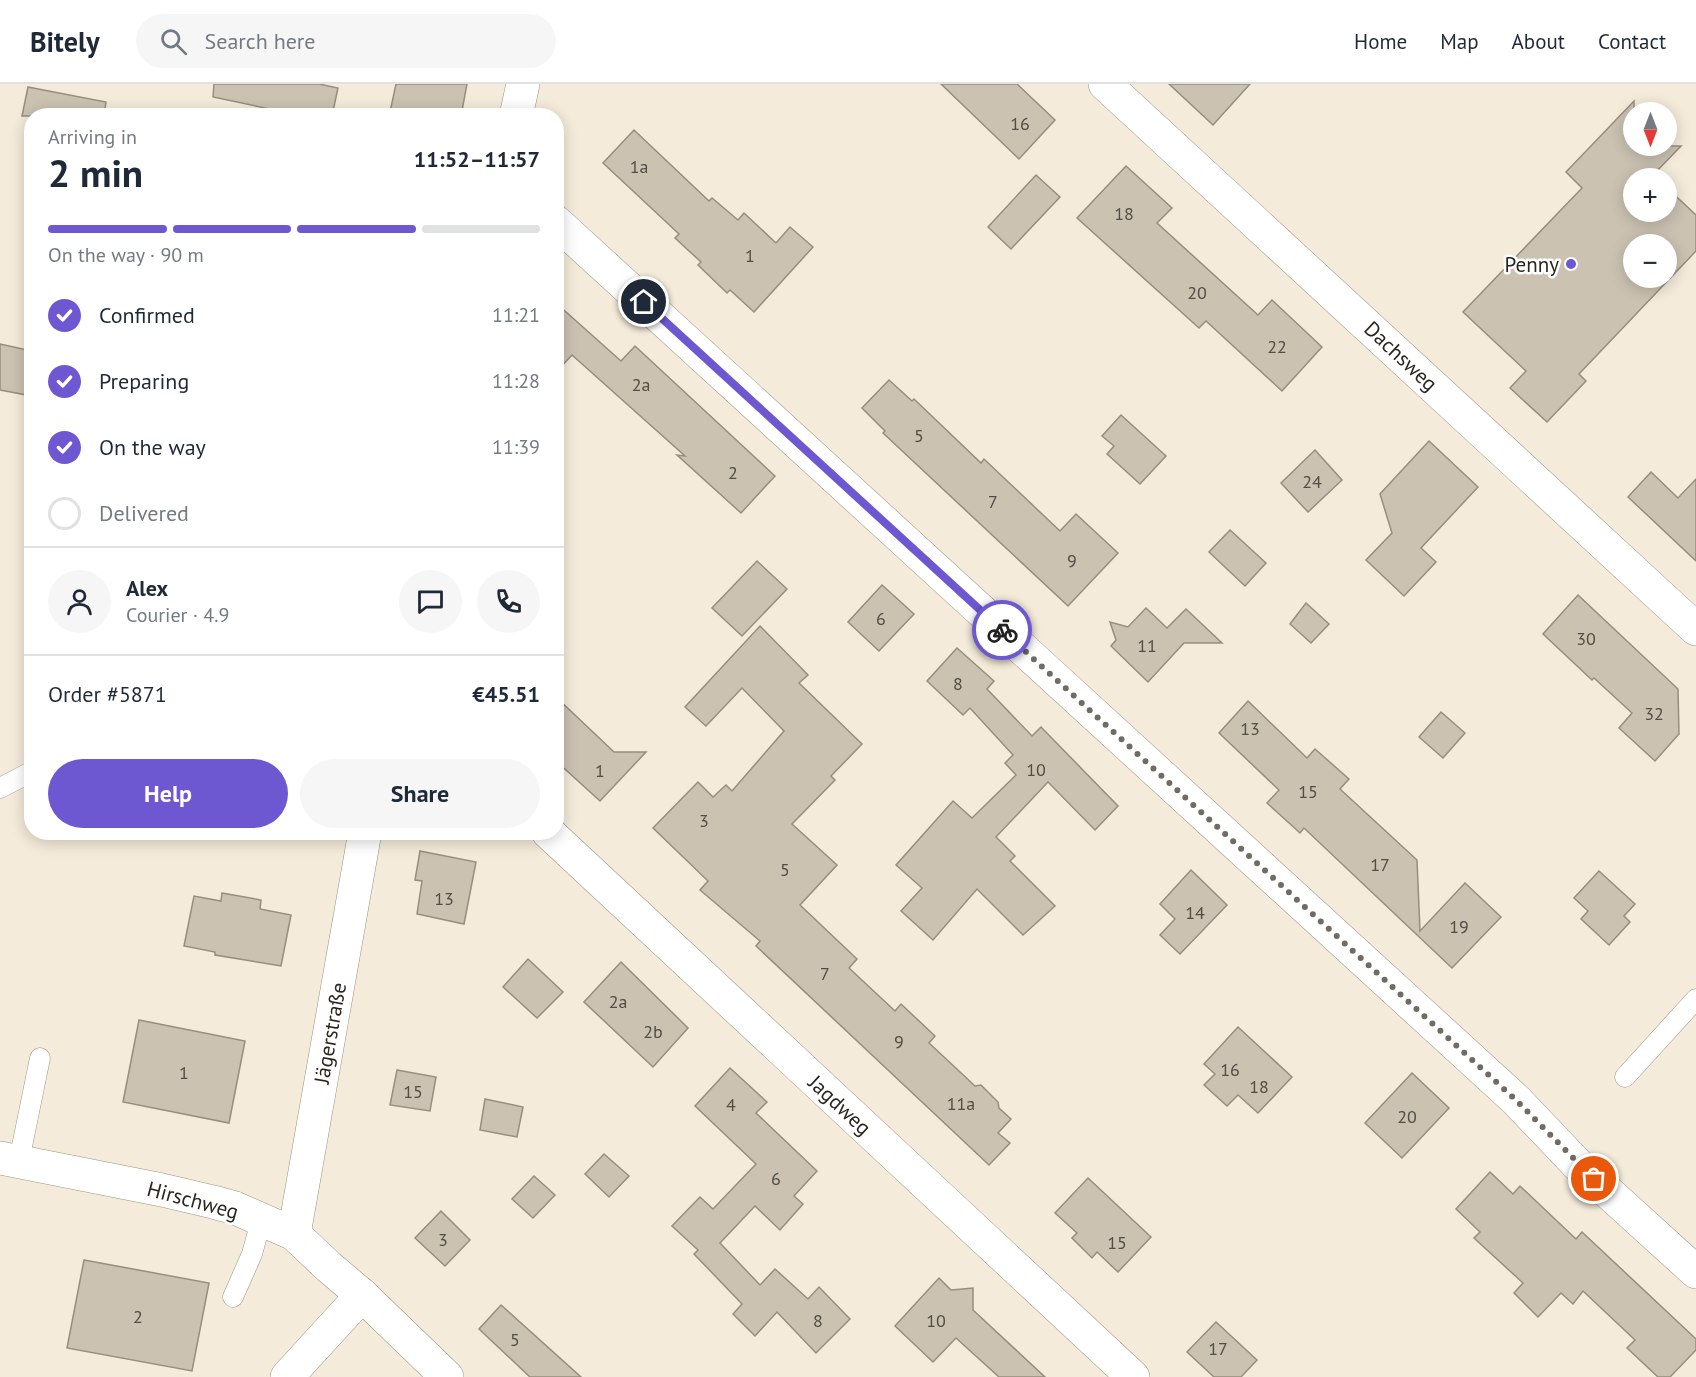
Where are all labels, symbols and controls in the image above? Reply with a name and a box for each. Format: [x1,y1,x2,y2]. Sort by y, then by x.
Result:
search box [136,14,556,68]
text: Bitely [30,23,100,60]
icon: search [157,25,190,58]
text: Search here [205,27,316,55]
text: Home [1354,28,1407,55]
text: Map [1440,28,1479,55]
text: About [1512,28,1565,55]
text: Contact [1598,28,1666,55]
north arrow [1623,102,1677,156]
map controls [1623,102,1677,288]
house number: 16 [1010,112,1030,135]
text: Arriving in [48,124,137,150]
text: 11:52–11:57 [414,145,540,173]
text: 2 min [48,147,143,198]
house number: 1a [630,155,648,178]
button: + [1623,168,1677,222]
house number: 18 [1114,202,1134,225]
button: − [1623,234,1677,288]
text: On the way · 90 m [48,242,204,268]
house number: 1 [745,244,755,267]
place label: Penny [1505,251,1559,278]
marker: Penny [1564,257,1578,271]
pin [618,276,669,327]
house number: 20 [1187,281,1207,304]
icon: home [627,285,660,318]
icon: check [48,299,81,332]
text: Confirmed [99,301,195,329]
text: 11:21 [492,302,540,328]
street label: Dachsweg [1359,315,1443,397]
house number: 22 [1267,335,1287,358]
icon: check [48,365,81,398]
text: Preparing [99,367,189,395]
text: 11:28 [492,368,540,394]
house number: 2a [632,373,650,396]
house number: 5 [914,424,924,447]
icon: check [48,431,81,464]
text: On the way [99,433,206,461]
text: 11:39 [492,434,540,460]
house number: 2 [728,461,738,484]
house number: 24 [1302,470,1322,493]
house number: 7 [988,490,998,513]
text: Delivered [99,499,189,527]
house number: 9 [1067,549,1077,572]
button: person [48,570,111,633]
button: chat [399,570,462,633]
button: phone [477,570,540,633]
text: Alex [126,574,168,602]
courier [972,600,1032,660]
text: Courier · 4.9 [126,602,229,628]
house number: 6 [876,607,886,630]
icon: bike [986,614,1019,647]
house number: 30 [1576,627,1596,650]
house number: 11 [1137,634,1157,657]
house number: 8 [953,672,963,695]
text: Order #5871 [48,680,167,708]
text: €45.51 [472,680,540,708]
house number: 32 [1644,702,1664,725]
house number: 13 [1240,717,1260,740]
house number: 10 [1026,758,1046,781]
button: Help [48,759,288,828]
button: Share [300,759,540,828]
house number: 1 [595,759,605,782]
house number: 15 [1298,780,1318,803]
house number: 3 [699,809,709,832]
house number: 17 [1370,853,1390,876]
house number: 5 [780,858,790,881]
house number: 13 [434,887,454,910]
house number: 14 [1185,901,1205,924]
house number: 19 [1449,915,1469,938]
house number: 7 [820,962,830,985]
street label: Jägerstraße [308,980,352,1087]
house number: 2a [609,990,627,1013]
house number: 2b [643,1020,663,1043]
house number: 9 [894,1030,904,1053]
house number: 16 [1220,1058,1240,1081]
house number: 1 [179,1061,189,1084]
street label: Jagdweg [802,1069,877,1141]
house number: 18 [1249,1075,1269,1098]
house number: 15 [403,1080,423,1103]
house number: 11a [947,1092,975,1115]
house number: 4 [726,1093,736,1116]
house number: 20 [1397,1105,1417,1128]
pin [1568,1153,1619,1204]
icon: bag [1577,1162,1610,1195]
house number: 6 [771,1167,781,1190]
street label: Hirschweg [144,1175,242,1225]
house number: 3 [438,1228,448,1251]
house number: 15 [1107,1231,1127,1254]
house number: 2 [133,1305,143,1328]
house number: 8 [813,1309,823,1332]
house number: 10 [926,1309,946,1332]
house number: 5 [510,1328,520,1351]
house number: 17 [1208,1337,1228,1360]

